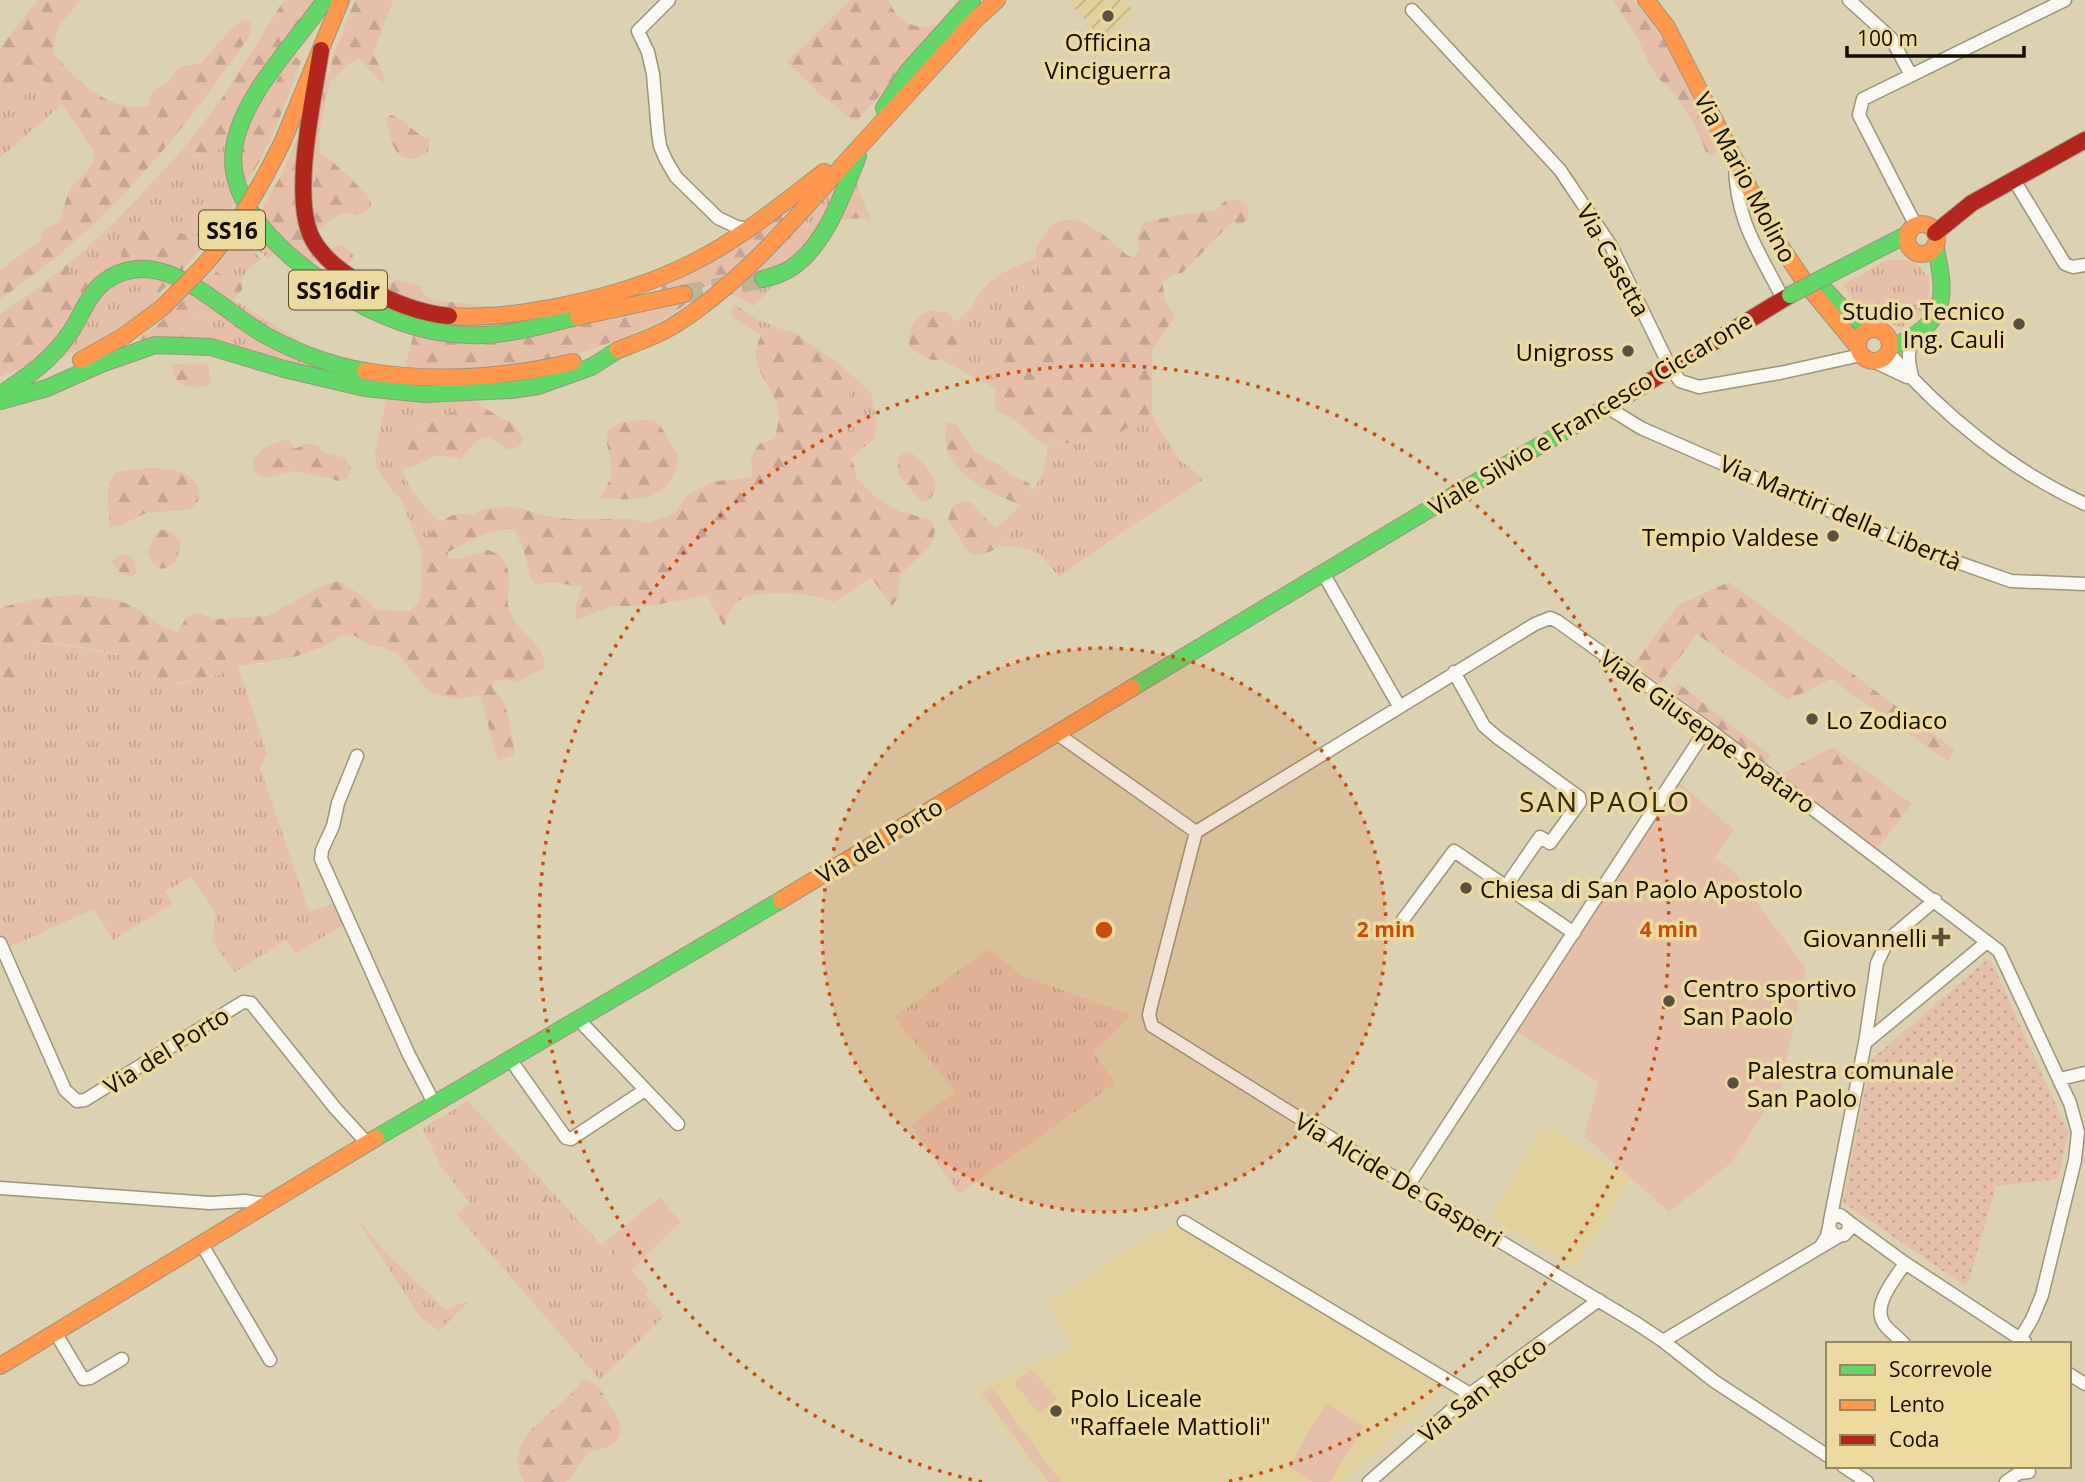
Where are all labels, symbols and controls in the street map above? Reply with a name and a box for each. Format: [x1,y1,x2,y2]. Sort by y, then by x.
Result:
marker: Officina Vinciguerra [1100,8,1116,24]
scale bar [1847,14,2024,58]
text: 100 m [1857,24,1918,52]
place label: Officina Vinciguerra [1045,25,1171,86]
street label: Via Mario Molino [1687,86,1805,268]
street label: Via Casetta [1570,198,1658,322]
road number: SS16 [199,210,265,249]
road number: SS16dir [289,270,387,310]
place label: Studio Tecnico Ing. Cauli [1842,294,2005,355]
street label: Viale Silvio e Francesco Ciccarone [1422,303,1758,523]
marker: Studio Tecnico Ing. Cauli [2011,316,2027,332]
place label: Unigross [1516,335,1614,368]
marker: Unigross [1620,343,1636,359]
street label: Via Martiri della Libertà [1715,446,1967,578]
place label: Tempio Valdese [1642,520,1819,553]
marker: Tempio Valdese [1825,528,1841,544]
street label: Viale Giuseppe Spataro [1594,642,1822,820]
place label: Lo Zodiaco [1826,703,1947,736]
marker: Lo Zodiaco [1804,711,1820,727]
district label: SAN PAOLO [1519,782,1691,820]
street label: Via del Porto [810,789,948,891]
place label: Chiesa di San Paolo Apostolo [1480,872,1803,905]
marker: Chiesa di San Paolo Apostolo [1458,880,1474,896]
text: 2 min [1357,915,1415,943]
text: 4 min [1640,915,1698,943]
centre of rings [1092,918,1116,942]
place label: Giovannelli [1803,921,1927,954]
marker: Giovannelli [1933,929,1949,945]
place label: Centro sportivo San Paolo [1683,971,1857,1032]
marker: Centro sportivo San Paolo [1661,993,1677,1009]
street label: Via del Porto [97,998,235,1102]
place label: Palestra comunale San Paolo [1747,1053,1954,1114]
marker: Palestra comunale San Paolo [1725,1075,1741,1091]
street label: Via Alcide De Gasperi [1289,1104,1509,1254]
street label: Via San Rocco [1411,1329,1553,1449]
legend [1826,1342,2071,1468]
text: Scorrevole [1889,1355,1992,1383]
place label: Polo Liceale "Raffaele Mattioli" [1070,1381,1271,1442]
text: Lento [1889,1390,1945,1418]
marker: Polo Liceale "Raffaele Mattioli" [1048,1403,1064,1419]
text: Coda [1889,1425,1939,1453]

